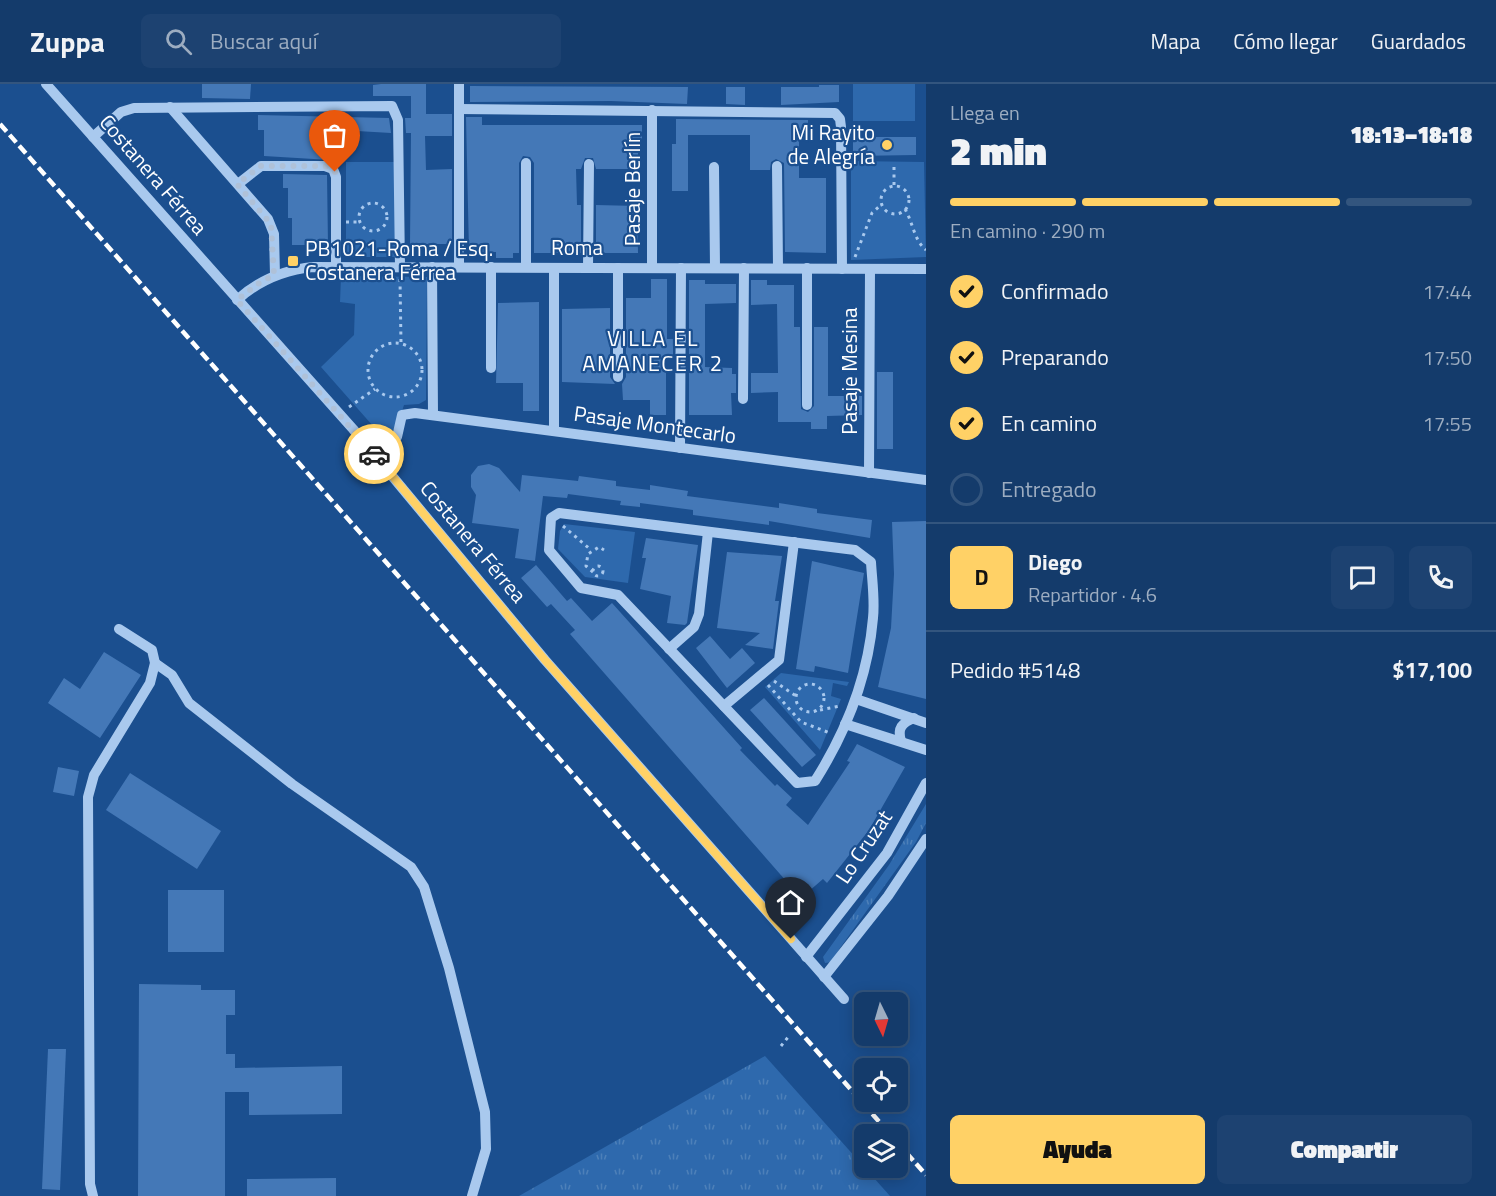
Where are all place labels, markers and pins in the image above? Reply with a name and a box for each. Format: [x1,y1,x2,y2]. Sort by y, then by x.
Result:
pin [309,110,360,172]
place label: Mi Rayito de Alegría [788,116,875,172]
marker: Mi Rayito de Alegría [880,138,894,152]
place label: PB1021-Roma / Esq. Costanera Férrea [305,232,493,288]
marker: PB1021-Roma / Esq. Costanera Férrea [286,254,300,268]
pin [765,877,816,939]

